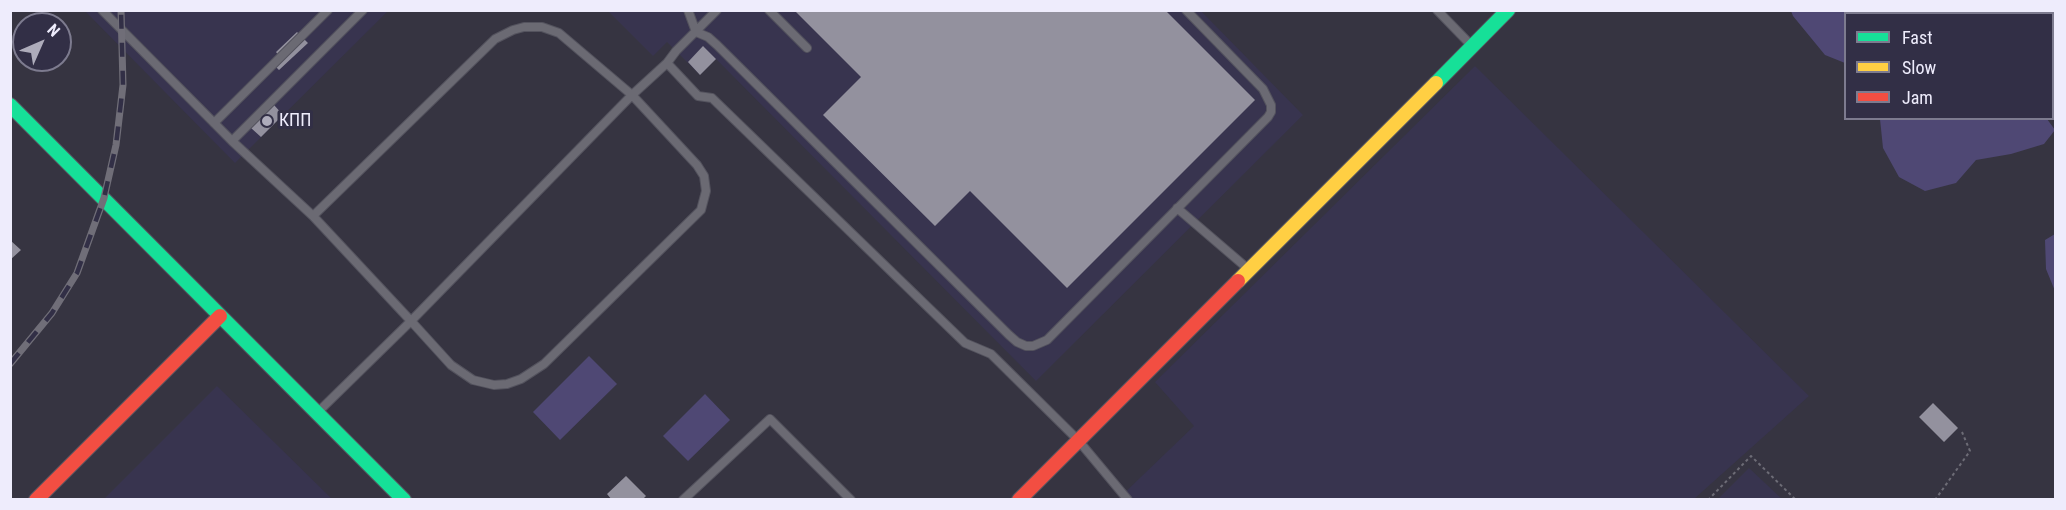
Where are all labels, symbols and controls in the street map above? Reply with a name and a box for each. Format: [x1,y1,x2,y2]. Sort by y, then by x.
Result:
north arrow [12,12,72,72]
legend [1844,12,2054,120]
text: N [43,20,64,41]
text: Fast [1902,27,1933,48]
text: Slow [1902,57,1936,78]
text: Jam [1902,87,1933,108]
place label: КПП [279,110,311,132]
marker: КПП [260,114,274,128]

